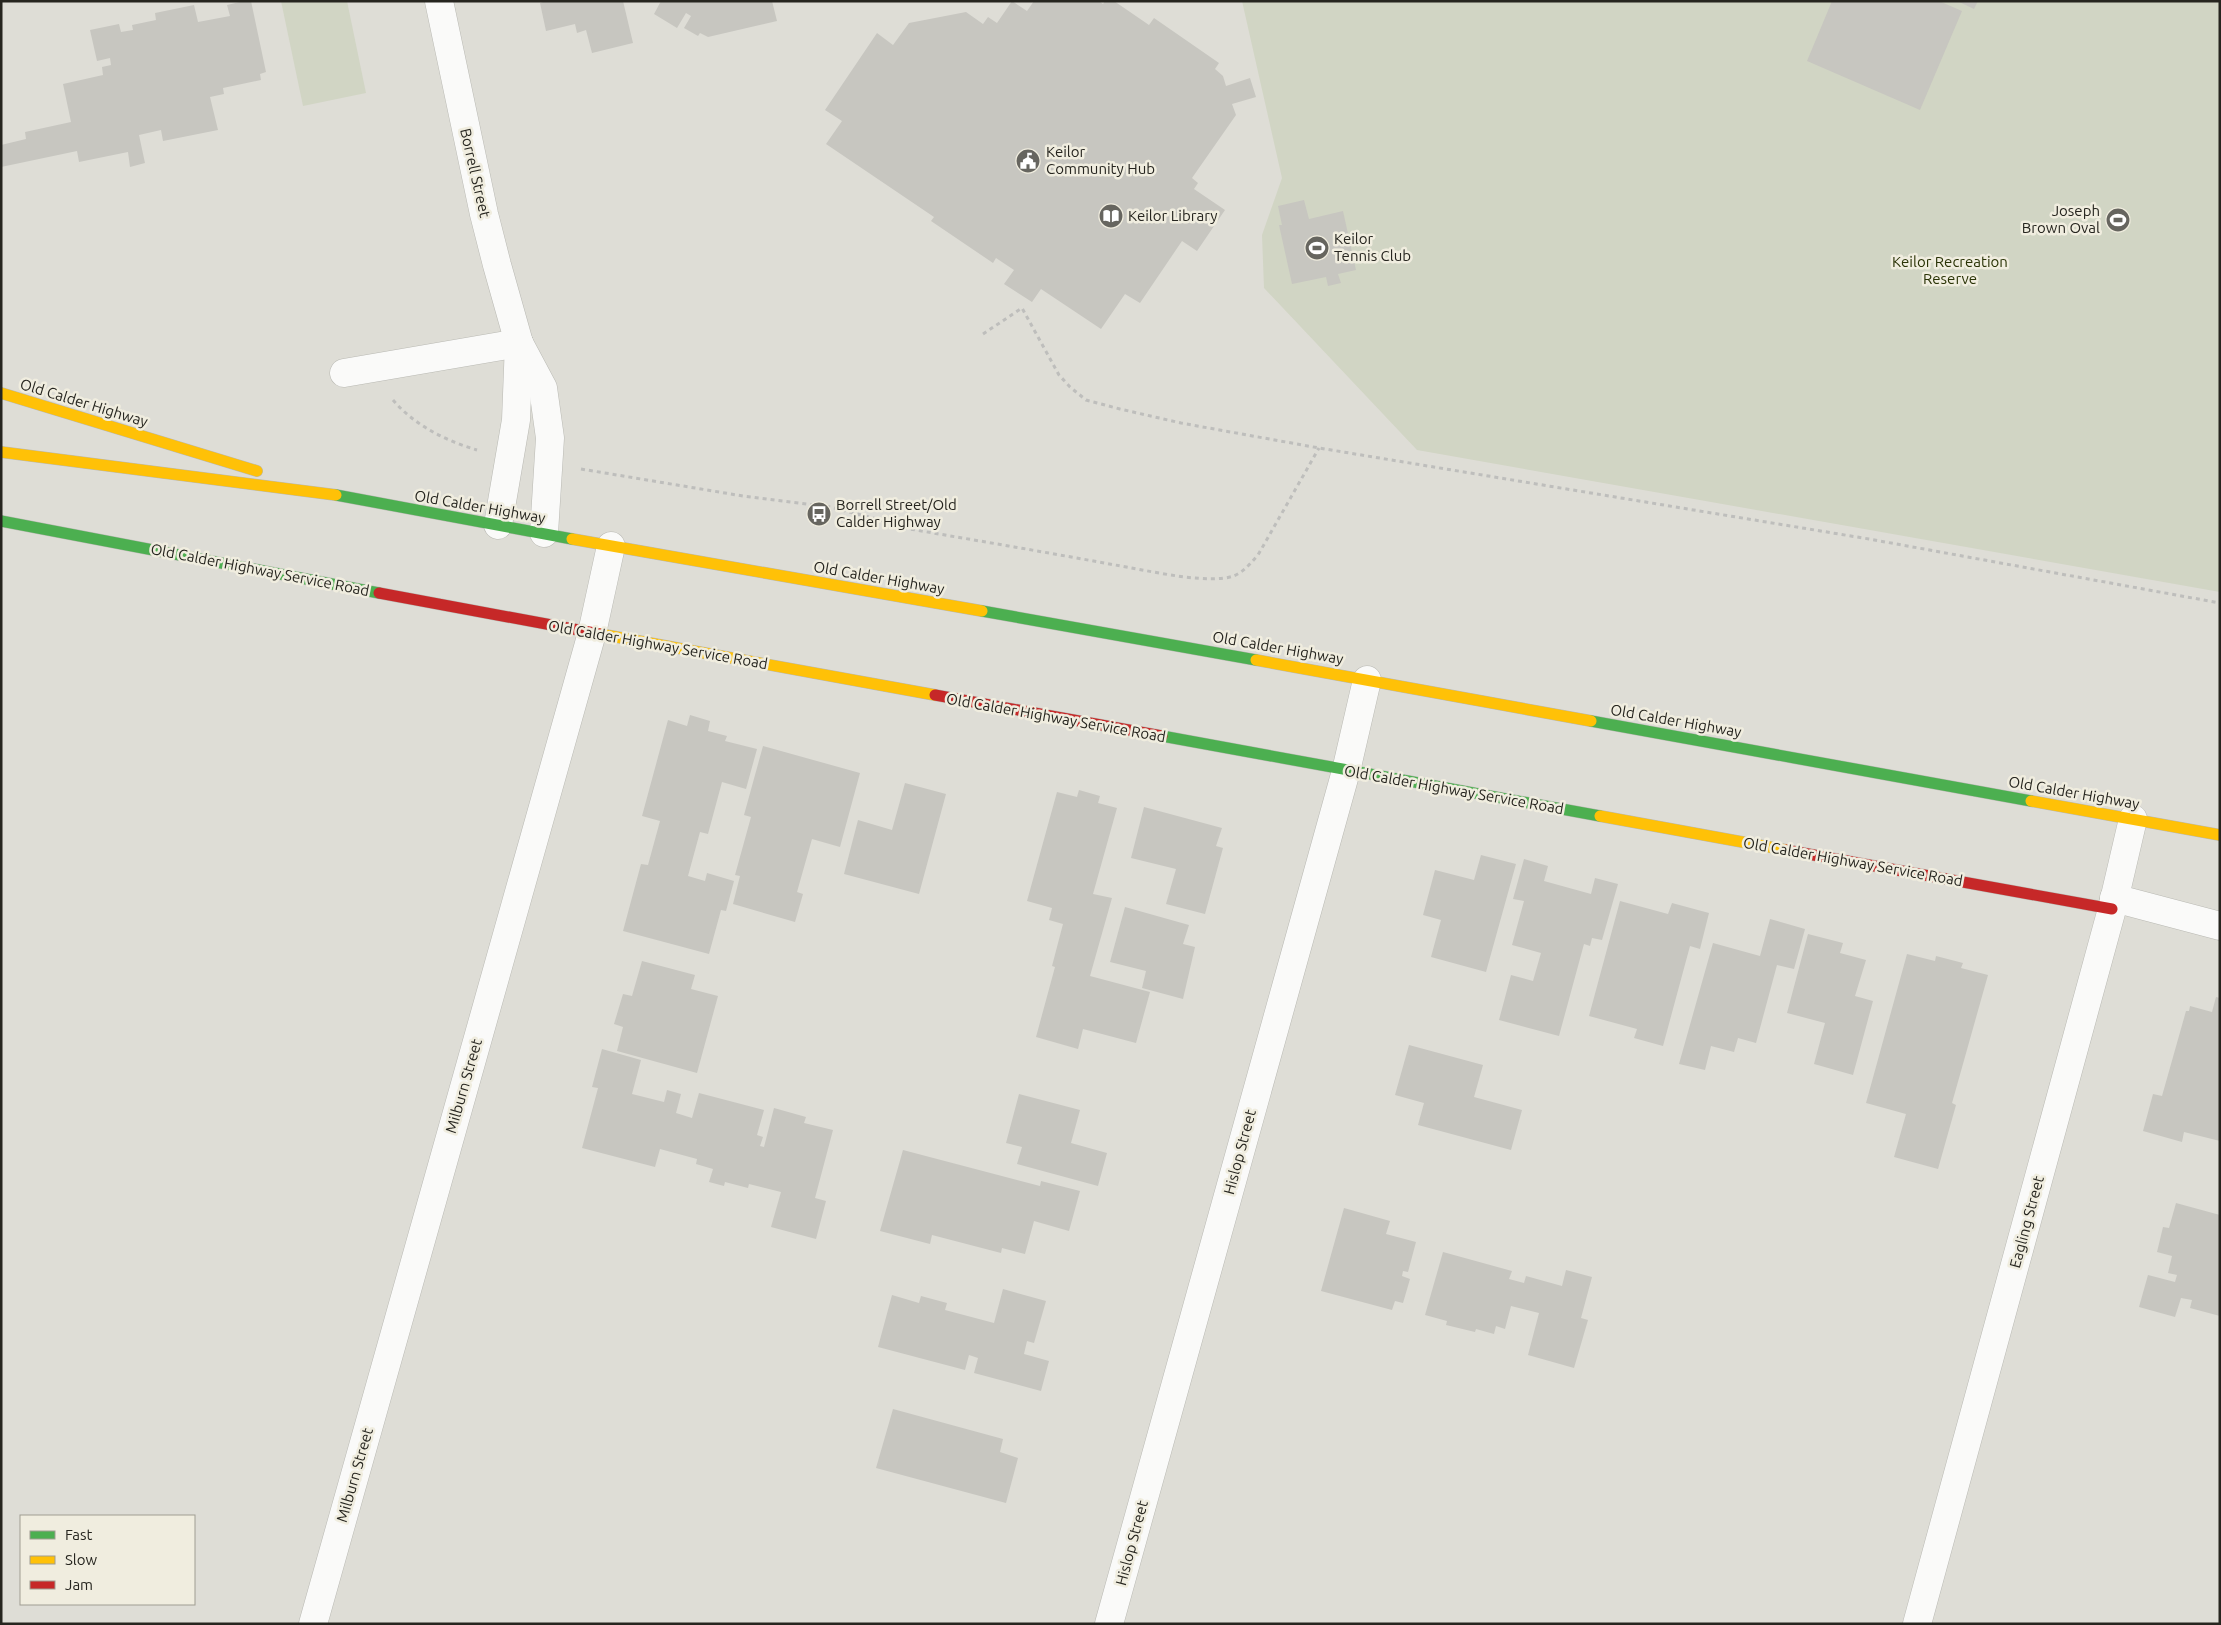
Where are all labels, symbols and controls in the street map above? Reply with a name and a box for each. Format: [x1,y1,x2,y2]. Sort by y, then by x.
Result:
street label: Borrell Street [457,127,494,219]
place label: Keilor Community Hub [1046,143,1155,177]
public building icon: Keilor Community Hub [1015,148,1041,174]
place label: Joseph Brown Oval [2022,202,2100,236]
library icon: Keilor Library [1098,203,1124,229]
place label: Keilor Library [1128,207,1217,224]
sports icon: Joseph Brown Oval [2105,207,2131,233]
place label: Keilor Tennis Club [1334,230,1411,264]
sports icon: Keilor Tennis Club [1304,235,1330,261]
park label: Keilor Recreation Reserve [1892,253,2008,287]
street label: Old Calder Highway [18,375,150,430]
street label: Old Calder Highway [413,487,547,526]
place label: Borrell Street/Old Calder Highway [836,496,957,530]
bus stop icon: Borrell Street/Old Calder Highway [806,501,832,527]
street label: Old Calder Highway Service Road [149,540,371,599]
street label: Old Calder Highway [812,558,946,597]
street label: Old Calder Highway Service Road [547,617,769,672]
street label: Old Calder Highway [1211,628,1345,667]
street label: Old Calder Highway Service Road [945,690,1167,745]
street label: Old Calder Highway [1609,701,1743,740]
street label: Old Calder Highway Service Road [1343,762,1565,817]
street label: Old Calder Highway [2007,773,2141,812]
street label: Old Calder Highway Service Road [1742,834,1964,889]
street label: Milburn Street [442,1037,485,1135]
street label: Hislop Street [1220,1107,1259,1196]
street label: Eagling Street [2006,1174,2047,1270]
street label: Milburn Street [333,1426,376,1524]
street label: Hislop Street [1112,1498,1151,1587]
legend [20,1515,195,1605]
text: Fast [65,1526,93,1543]
text: Slow [65,1551,98,1568]
text: Jam [65,1576,93,1593]

